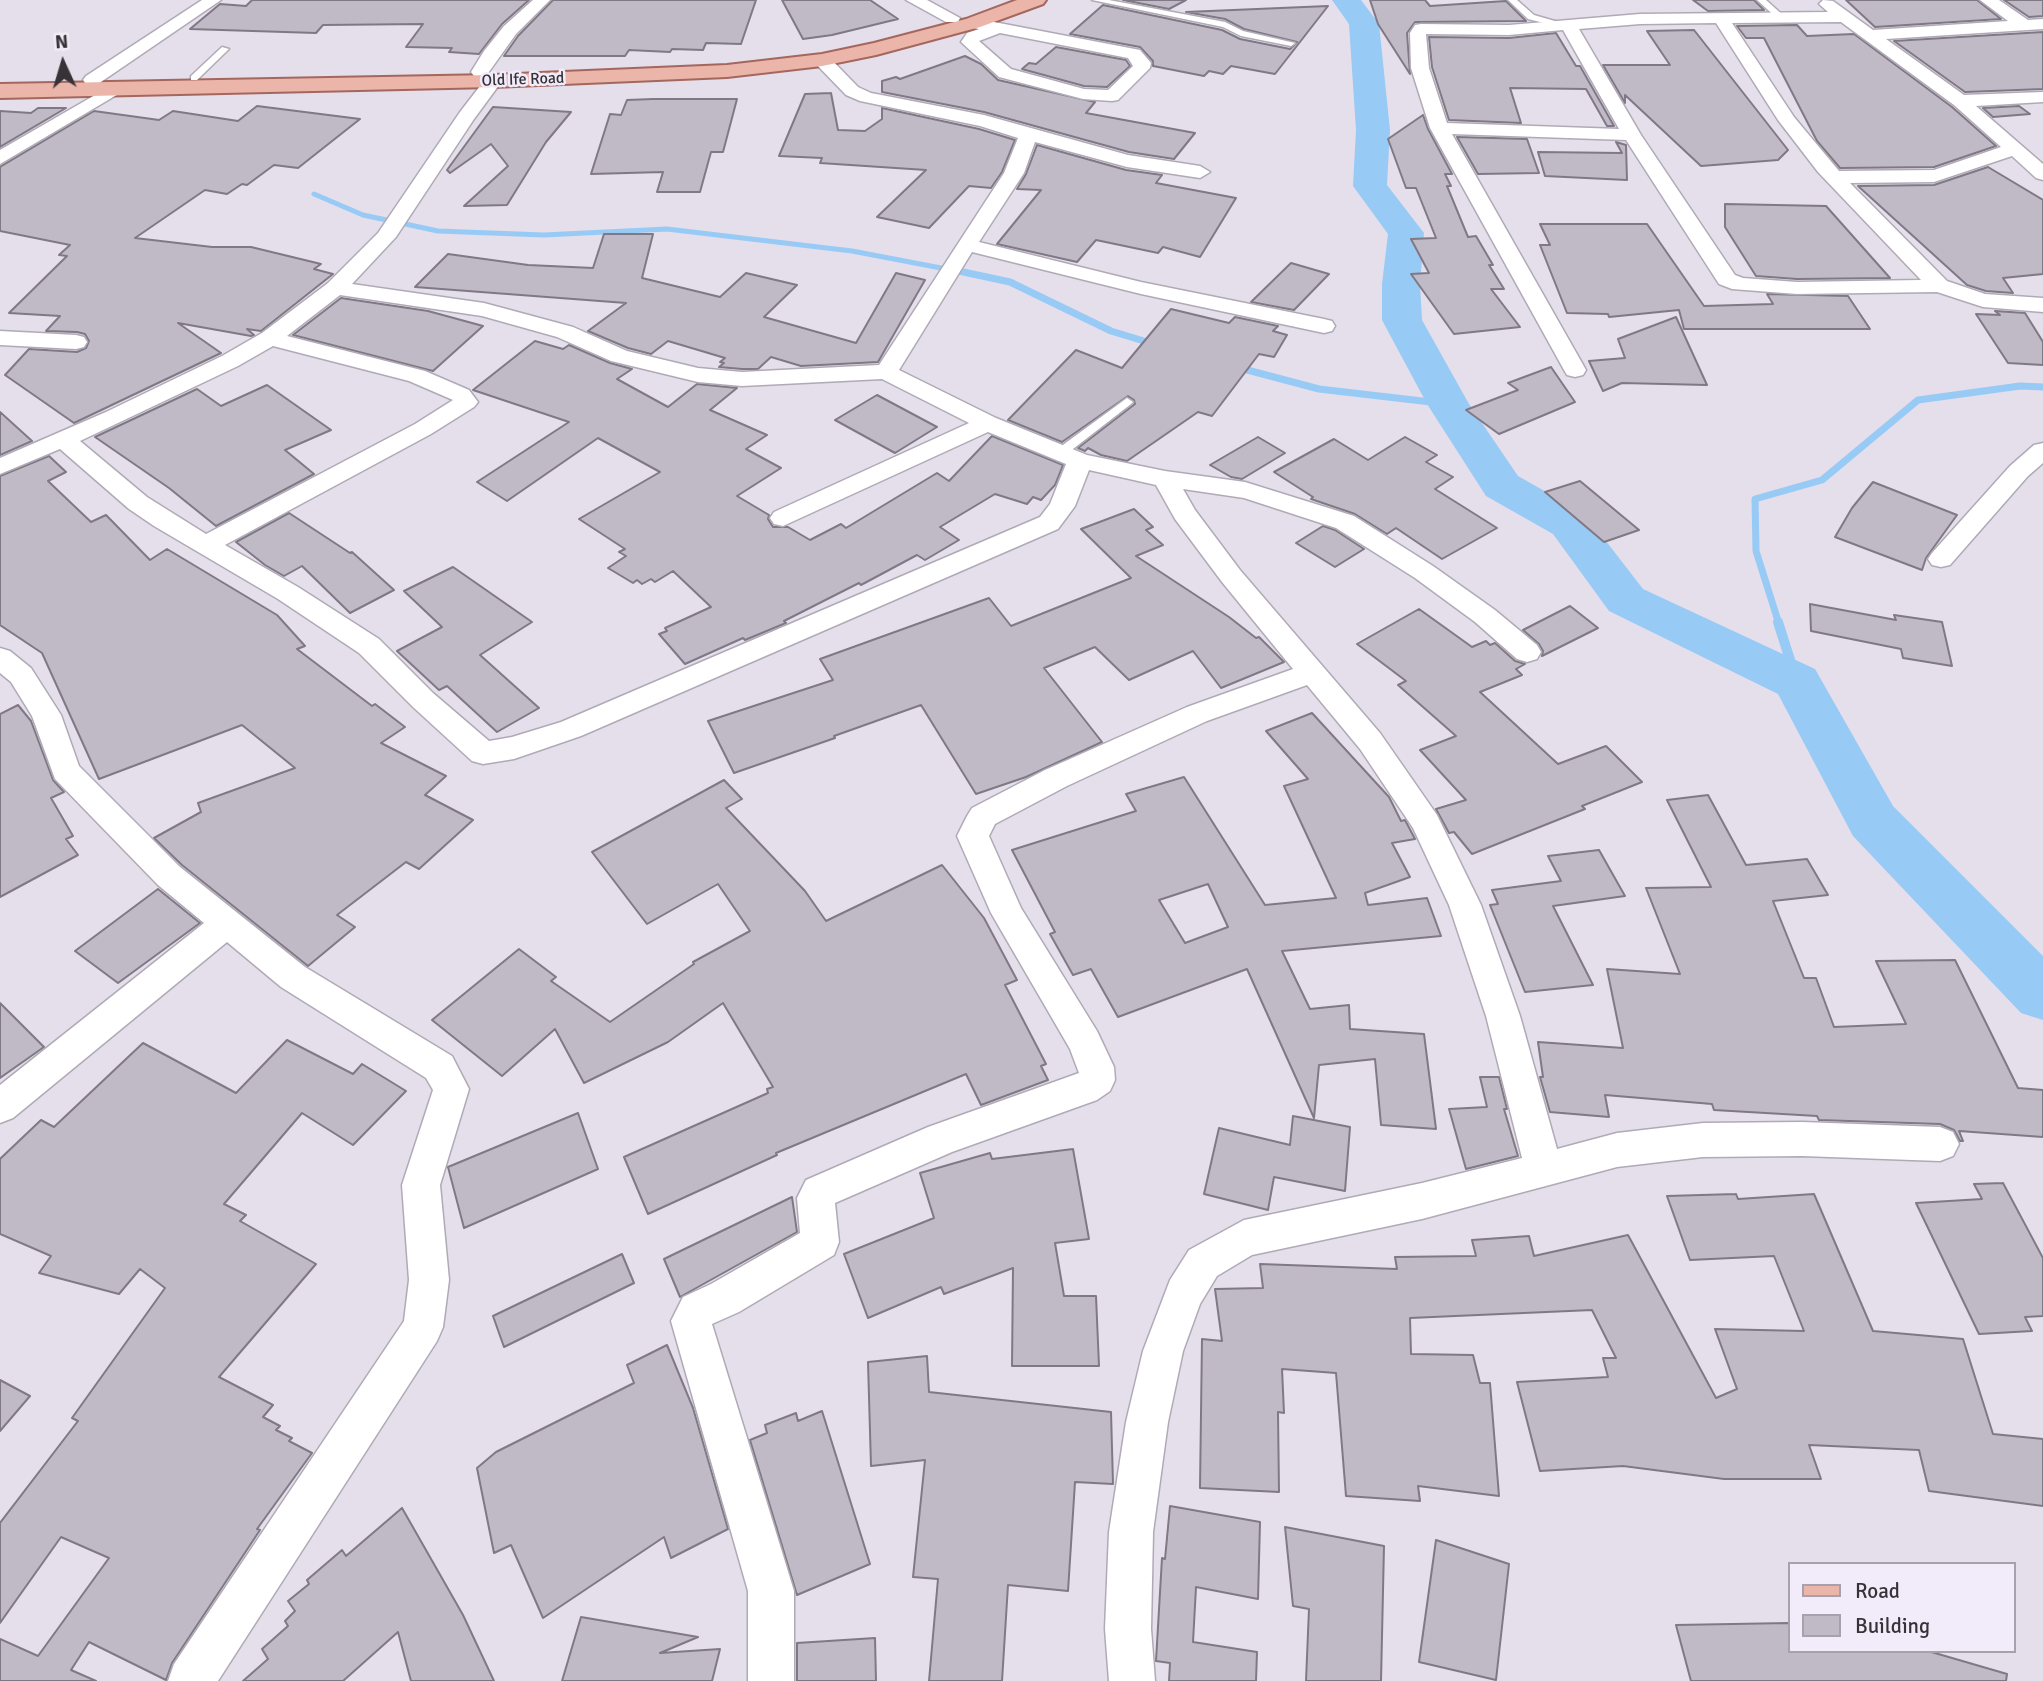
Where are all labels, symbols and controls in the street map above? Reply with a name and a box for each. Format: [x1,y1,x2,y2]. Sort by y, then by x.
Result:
north arrow [28,28,98,98]
text: N [54,30,69,54]
street label: Old Ife Road [481,69,565,91]
legend [1787,1562,2015,1653]
text: Road [1855,1578,1900,1604]
text: Building [1855,1613,1930,1639]

